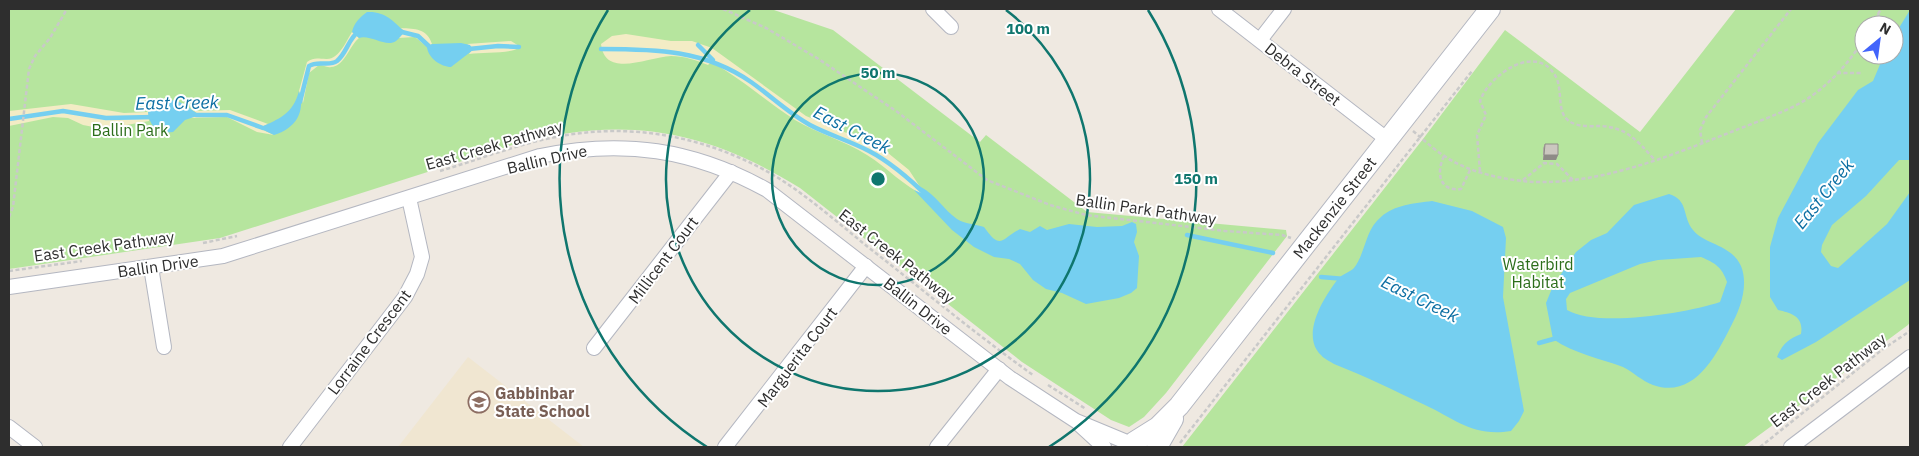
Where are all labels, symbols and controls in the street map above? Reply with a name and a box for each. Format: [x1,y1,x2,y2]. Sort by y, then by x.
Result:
north arrow [1854,15,1904,65]
text: N [1877,18,1894,39]
text: 100 m [1006,19,1050,38]
street label: Debra Street [1261,38,1345,110]
text: 50 m [861,63,895,82]
water label: East Creek [135,90,220,115]
water label: East Creek [810,100,895,159]
street label: East Creek Pathway [423,116,565,174]
park label: Ballin Park [92,120,169,140]
street label: Ballin Drive [505,140,589,178]
street label: Mackenzie Street [1288,153,1380,262]
water label: East Creek [1788,153,1859,233]
text: 150 m [1174,169,1218,188]
centre of rings [869,170,887,188]
street label: Ballin Park Pathway [1074,189,1218,229]
street label: East Creek Pathway [835,204,959,308]
street label: Millicent Court [624,212,702,308]
street label: East Creek Pathway [32,226,176,266]
street label: Ballin Drive [116,250,200,282]
park label: Waterbird Habitat [1502,254,1574,292]
water label: East Creek [1378,270,1463,328]
street label: Ballin Drive [880,273,956,339]
street label: Lorraine Crescent [323,285,415,399]
street label: Marguerita Court [753,303,841,411]
street label: East Creek Pathway [1766,328,1890,432]
place label: Gabbinbar State School [495,383,590,421]
school or university icon: Gabbinbar State School [467,390,491,414]

